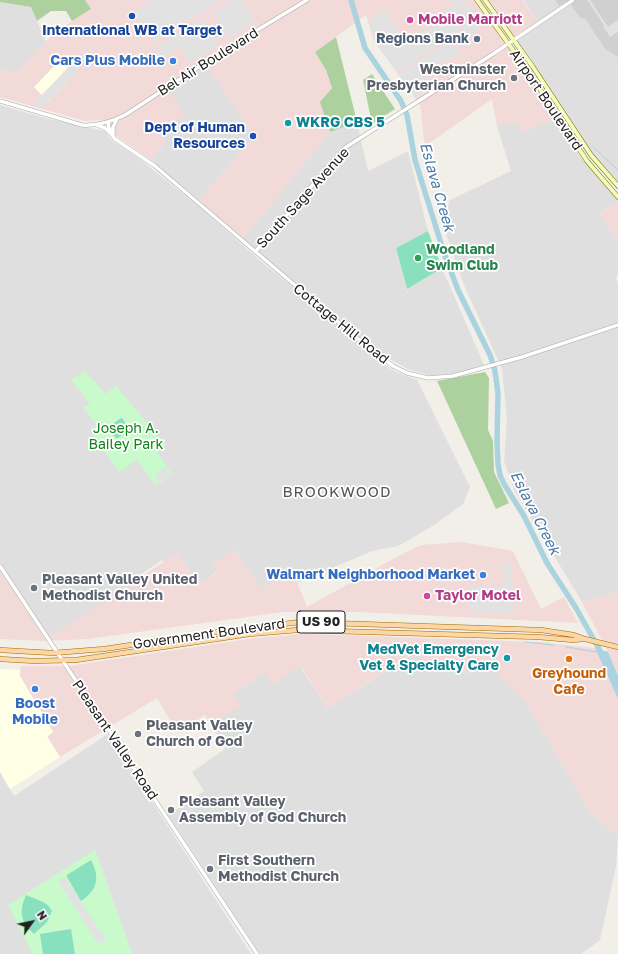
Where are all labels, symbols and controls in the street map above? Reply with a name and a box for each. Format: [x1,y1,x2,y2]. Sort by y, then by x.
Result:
marker: International WB at Target [127,11,137,21]
place label: Mobile Marriott [418,12,522,28]
marker: Mobile Marriott [405,15,415,25]
place label: International WB at Target [42,23,222,39]
street label: Bel Air Boulevard [155,24,261,100]
place label: Regions Bank [376,31,469,47]
marker: Regions Bank [472,34,482,44]
street label: Airport Boulevard [506,46,586,154]
place label: Cars Plus Mobile [50,53,165,69]
marker: Cars Plus Mobile [168,56,178,66]
place label: Westminster Presbyterian Church [367,62,506,94]
marker: Westminster Presbyterian Church [509,73,519,83]
place label: WKRG CBS 5 [296,115,385,131]
marker: WKRG CBS 5 [283,118,293,128]
place label: Dept of Human Resources [144,120,245,152]
marker: Dept of Human Resources [248,131,258,141]
water label: Eslava Creek [416,140,458,234]
street label: South Sage Avenue [253,144,353,252]
place label: Woodland Swim Club [426,242,498,274]
marker: Woodland Swim Club [413,253,423,263]
street label: Cottage Hill Road [290,280,392,368]
park label: Joseph A. Bailey Park [89,421,163,454]
water label: Eslava Creek [506,468,564,558]
district label: BROOKWOOD [283,483,391,501]
place label: Walmart Neighborhood Market [266,567,475,583]
marker: Walmart Neighborhood Market [478,570,488,580]
place label: Pleasant Valley United Methodist Church [42,572,197,604]
marker: Pleasant Valley United Methodist Church [29,583,39,593]
place label: Taylor Motel [435,588,521,604]
marker: Taylor Motel [422,591,432,601]
road number: US 90 [297,611,345,633]
street label: Government Boulevard [132,615,286,653]
place label: MedVet Emergency Vet & Specialty Care [359,642,499,674]
marker: MedVet Emergency Vet & Specialty Care [502,653,512,663]
marker: Greyhound Cafe [564,654,574,664]
place label: Greyhound Cafe [532,666,606,698]
street label: Pleasant Valley Road [69,677,161,803]
marker: Boost Mobile [30,684,40,694]
place label: Boost Mobile [12,696,58,728]
place label: Pleasant Valley Church of God [146,718,253,750]
marker: Pleasant Valley Church of God [133,729,143,739]
place label: Pleasant Valley Assembly of God Church [179,794,346,826]
marker: Pleasant Valley Assembly of God Church [166,805,176,815]
place label: First Southern Methodist Church [218,853,339,886]
marker: First Southern Methodist Church [205,864,215,874]
north arrow [12,902,52,942]
text: N [35,908,50,922]

